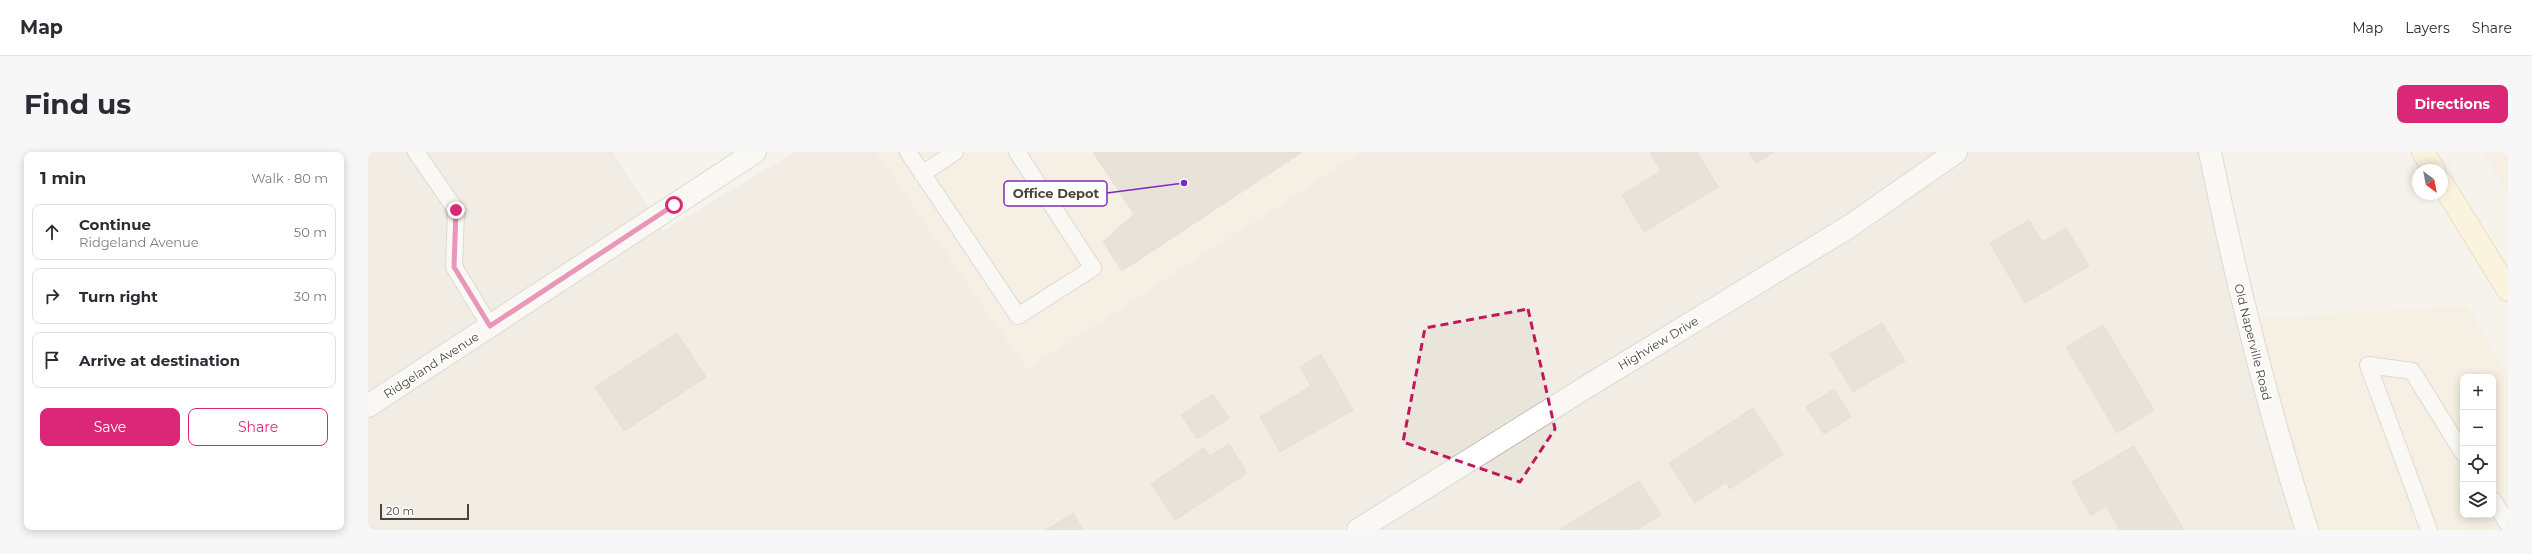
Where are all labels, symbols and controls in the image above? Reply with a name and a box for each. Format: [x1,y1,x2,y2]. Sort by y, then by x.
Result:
text: Map [20,16,63,39]
text: Map [2352,19,2383,37]
text: Layers [2405,19,2450,37]
text: Share [2472,19,2512,37]
button: Directions [2397,85,2508,123]
text: Find us [24,87,131,121]
north arrow [2412,164,2448,200]
text: 1 min [40,168,86,188]
text: Walk · 80 m [251,170,328,186]
callout: Office Depot [1004,181,1107,206]
text: Office Depot [1013,185,1100,201]
route start [665,196,683,214]
route end [447,201,465,219]
text: Continue [79,215,151,234]
icon: ahead [41,221,63,243]
text: 50 m [294,224,327,240]
text: Ridgeland Avenue [79,234,199,250]
street label: Old Naperville Road [2231,282,2275,402]
icon: right [41,285,63,307]
text: Turn right [79,287,158,306]
text: 30 m [294,288,327,304]
street label: Highview Drive [1615,313,1701,373]
street label: Ridgeland Avenue [381,329,481,401]
icon: arrive [41,349,63,371]
text: Arrive at destination [79,351,240,370]
map controls [2460,374,2496,518]
button: + [2460,374,2496,410]
button: Save [40,408,180,446]
button: Share [188,408,328,446]
button: − [2460,410,2496,446]
button: locate [2460,446,2496,482]
button: layers [2460,482,2496,518]
scale bar [380,502,469,521]
text: 20 m [386,504,414,518]

